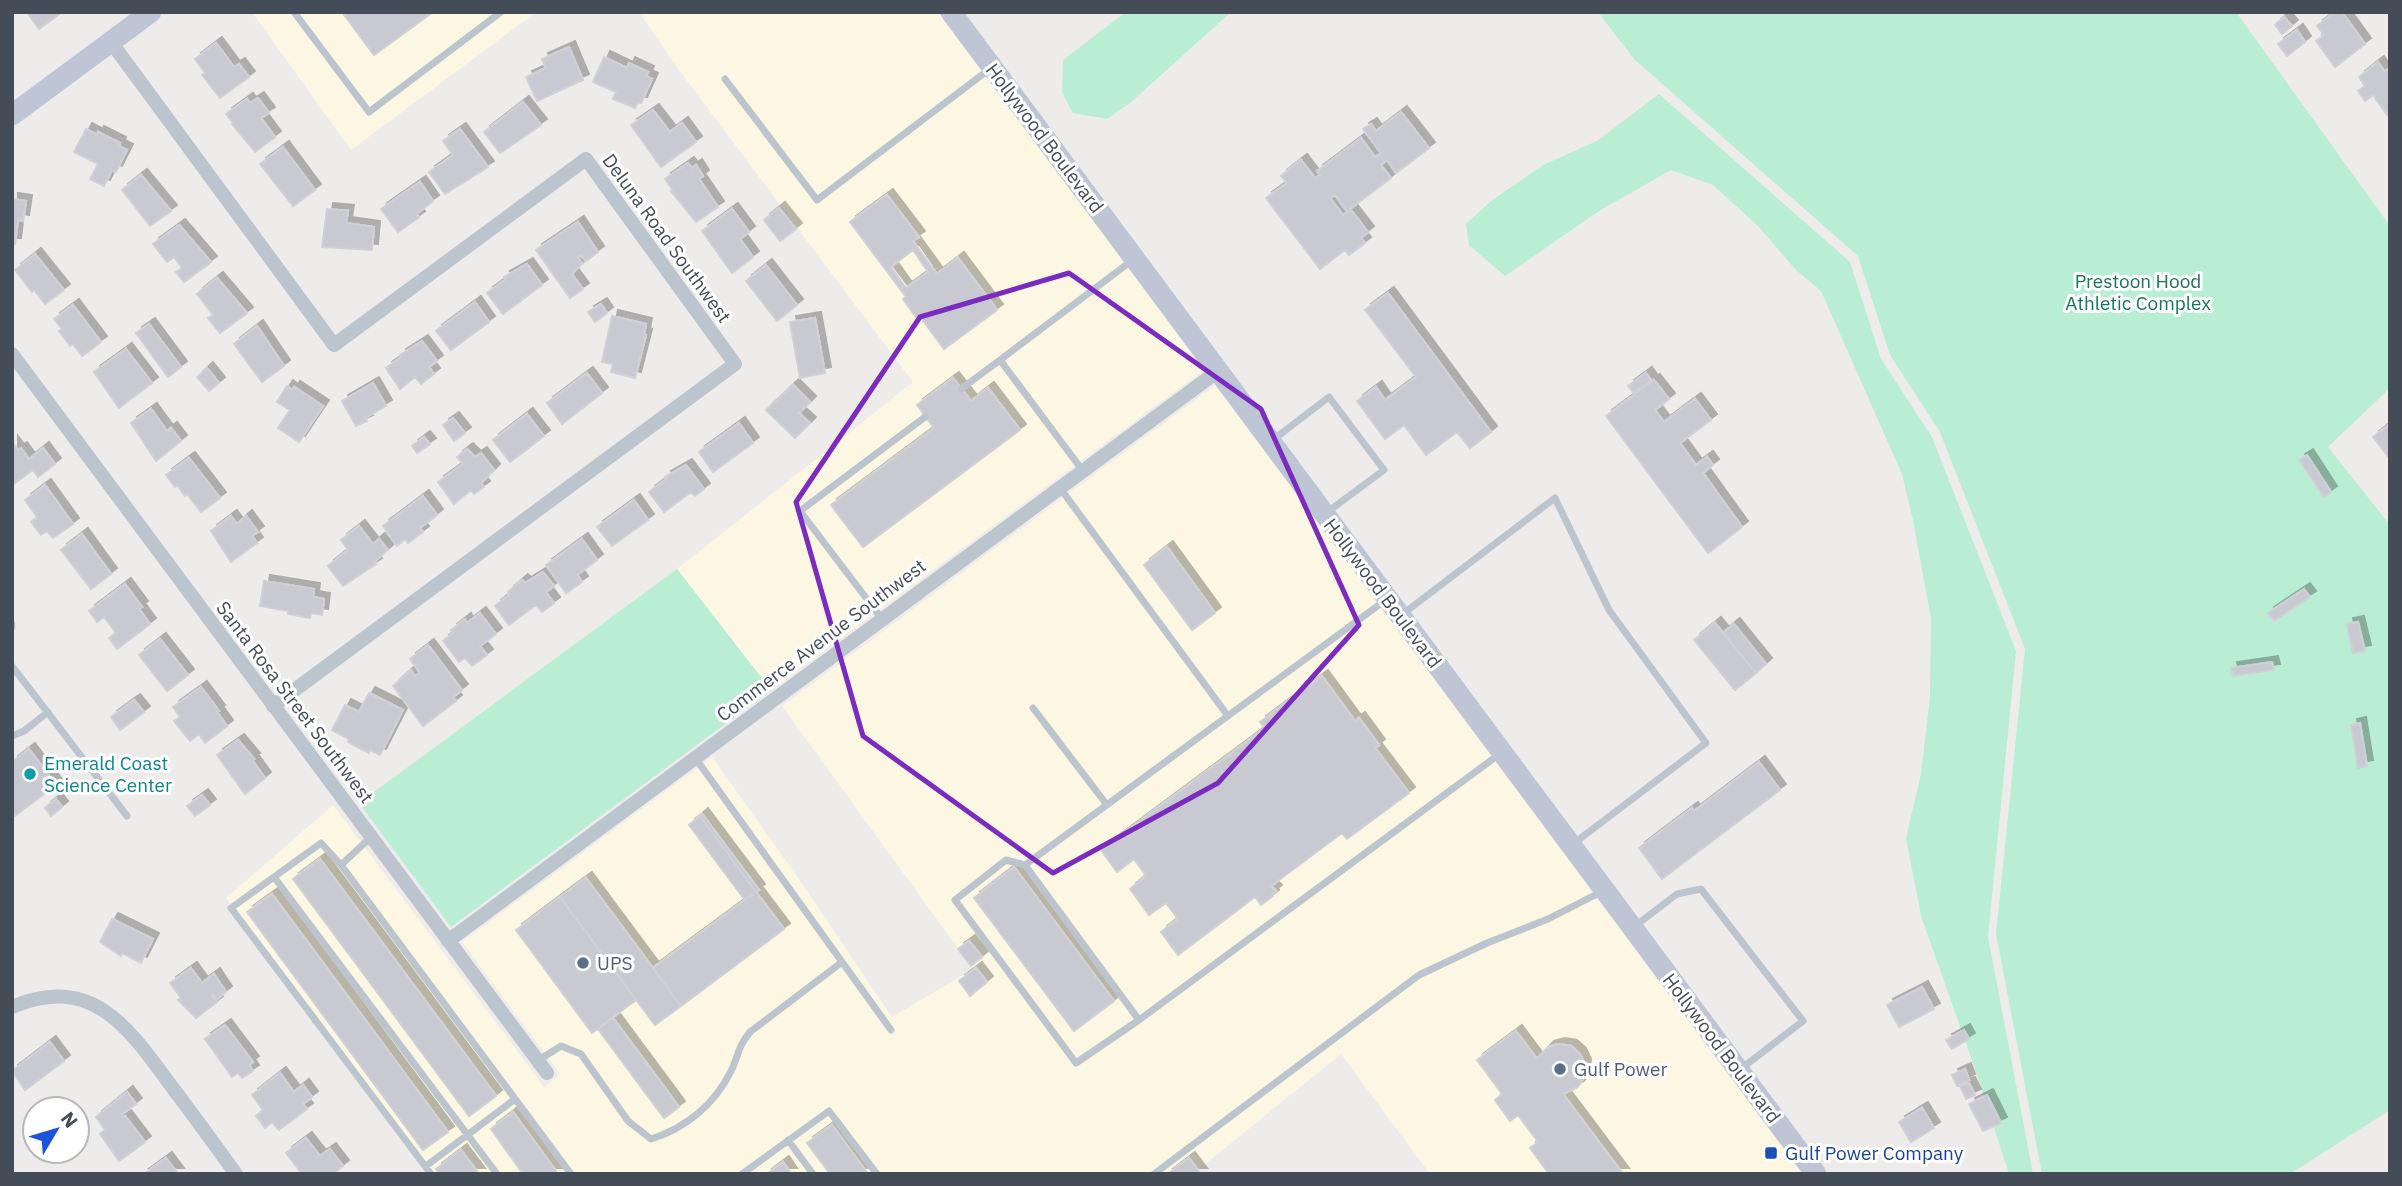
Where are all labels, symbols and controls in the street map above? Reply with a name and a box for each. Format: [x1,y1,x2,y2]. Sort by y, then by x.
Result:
street label: Hollywood Boulevard [981,58,1109,218]
street label: Deluna Road Southwest [598,149,736,327]
park label: Prestoon Hood Athletic Complex [2065,269,2211,315]
street label: Hollywood Boulevard [1319,513,1447,673]
street label: Commerce Avenue Southwest [712,553,930,727]
street label: Santa Rosa Street Southwest [211,596,379,808]
place label: Emerald Coast Science Center [44,751,172,797]
marker: Emerald Coast Science Center [22,766,38,782]
place label: UPS [597,951,632,975]
marker: UPS [575,955,591,971]
street label: Hollywood Boulevard [1658,968,1786,1128]
place label: Gulf Power [1574,1057,1667,1081]
marker: Gulf Power [1552,1061,1568,1077]
north arrow [21,1095,91,1165]
text: N [56,1107,83,1132]
place label: Gulf Power Company [1785,1141,1964,1165]
marker: Gulf Power Company [1763,1145,1779,1161]

